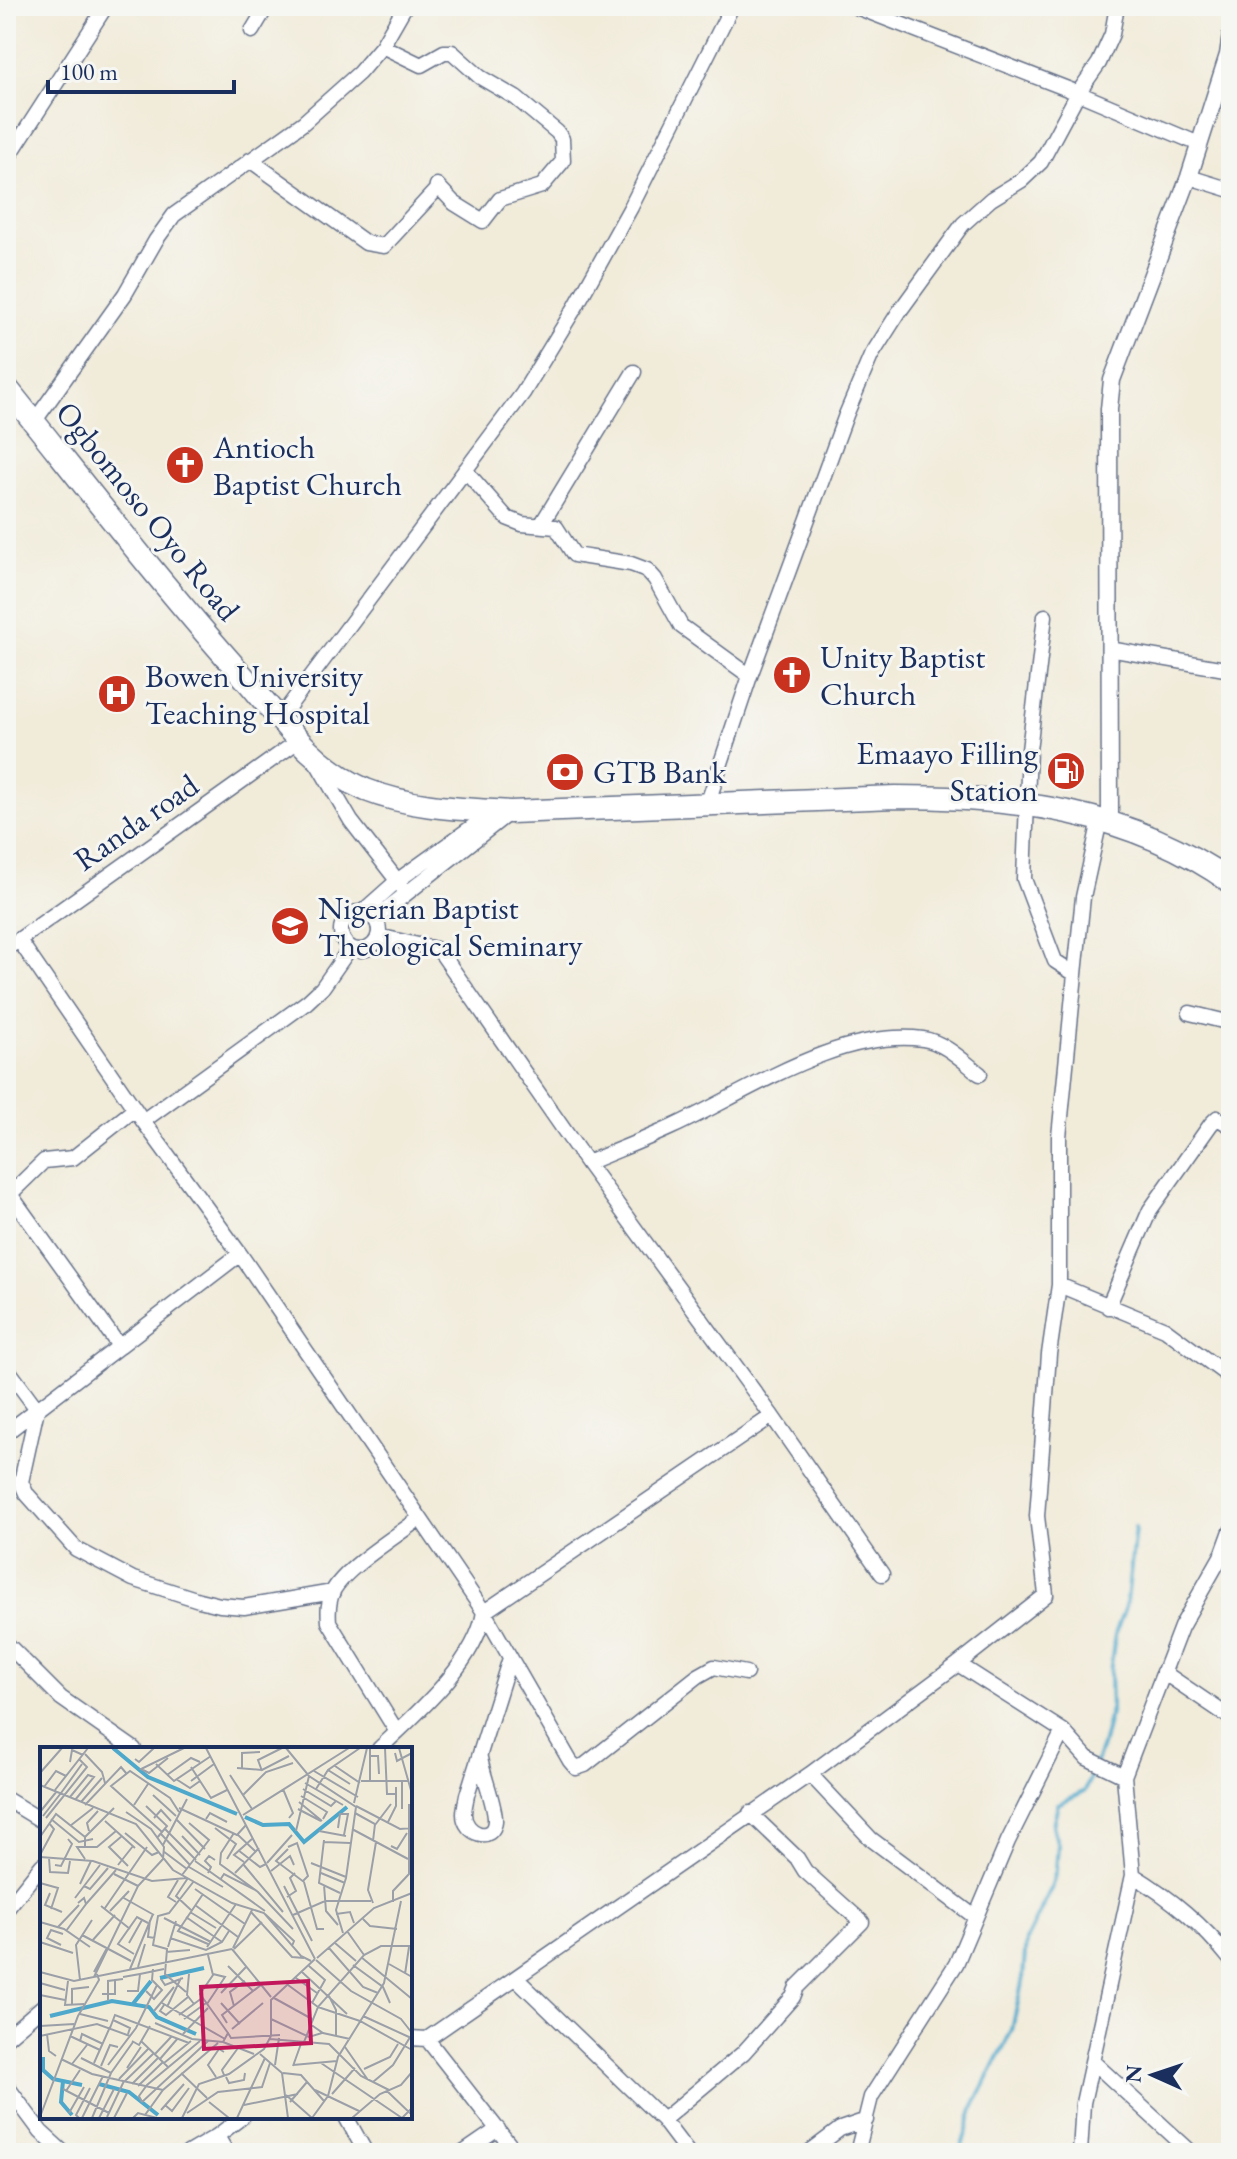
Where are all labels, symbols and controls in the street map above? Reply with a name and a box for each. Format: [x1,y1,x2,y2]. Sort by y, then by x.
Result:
scale bar [48,44,234,94]
text: 100 m [60,56,118,87]
street label: Ogbomoso Oyo Road [46,393,250,630]
place label: Antioch Baptist Church [212,426,402,505]
church icon: Antioch Baptist Church [164,444,206,486]
place label: Unity Baptist Church [820,636,985,715]
church icon: Unity Baptist Church [771,654,813,696]
place label: Bowen University Teaching Hospital [145,655,370,734]
hospital icon: Bowen University Teaching Hospital [96,673,138,715]
place label: Emaayo Filling Station [856,732,1039,811]
fuel station icon: Emaayo Filling Station [1045,750,1087,792]
bank icon: GTB Bank [544,751,586,793]
place label: GTB Bank [593,751,727,793]
street label: Randa road [66,763,207,880]
place label: Nigerian Baptist Theological Seminary [318,887,584,966]
school or university icon: Nigerian Baptist Theological Seminary [269,905,311,947]
inset map [40,1747,412,2119]
north arrow [1113,2035,1193,2115]
text: N [1119,2064,1148,2084]

